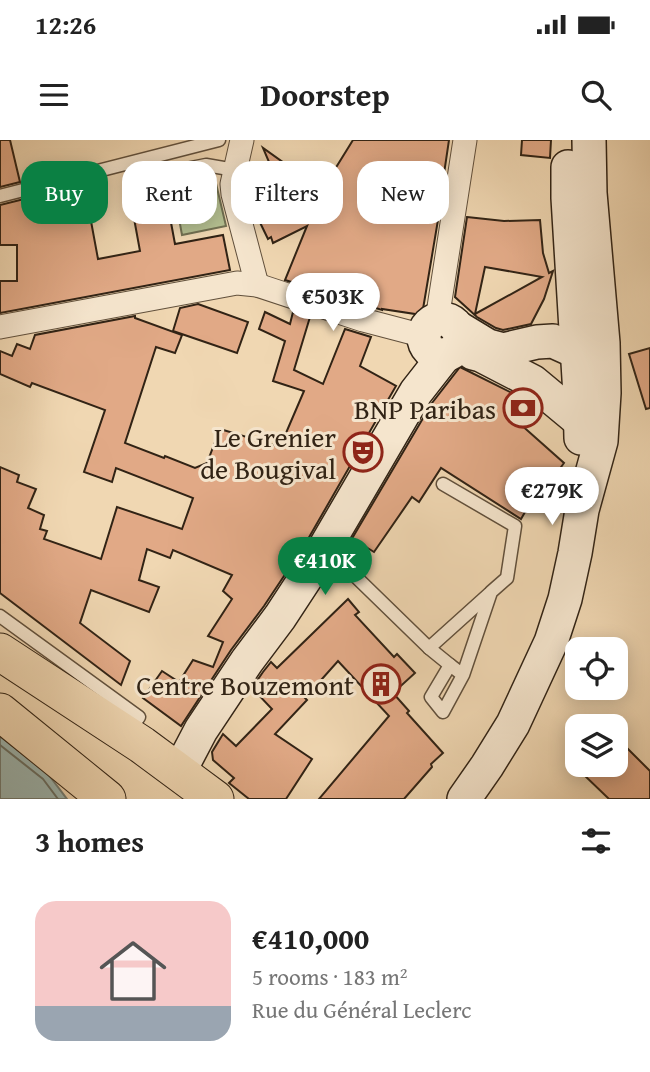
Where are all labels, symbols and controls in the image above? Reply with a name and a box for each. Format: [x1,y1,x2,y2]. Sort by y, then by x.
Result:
text: 12:26 [35,5,96,44]
text: Doorstep [260,71,390,118]
icon: menu [35,76,73,114]
icon: search [577,76,615,114]
chip: Buy [21,161,108,224]
chip: Rent [122,161,217,224]
chip: Filters [231,161,343,224]
chip: New [357,161,449,224]
pin: €503K [284,274,382,333]
text: €503K [302,279,364,312]
bank icon: BNP Paribas [502,387,544,429]
place label: BNP Paribas [354,388,496,429]
place label: Le Grenier de Bougival [200,416,336,489]
theatre icon: Le Grenier de Bougival [342,431,384,473]
pin: €279K [503,468,601,527]
text: €279K [521,473,583,506]
pin: €410K [276,538,374,597]
text: €410K [294,543,356,576]
map controls [565,637,628,777]
button: locate [565,637,628,700]
building icon: Centre Bouzemont [360,663,402,705]
place label: Centre Bouzemont [136,664,354,705]
button: layers [565,714,628,777]
text: 3 homes [35,819,144,863]
icon: filters [577,822,615,860]
text: €410,000 [252,916,369,960]
icon: home [91,929,175,1013]
text: 5 rooms · 183 m² [252,960,407,993]
text: Rue du Général Leclerc [252,993,471,1026]

